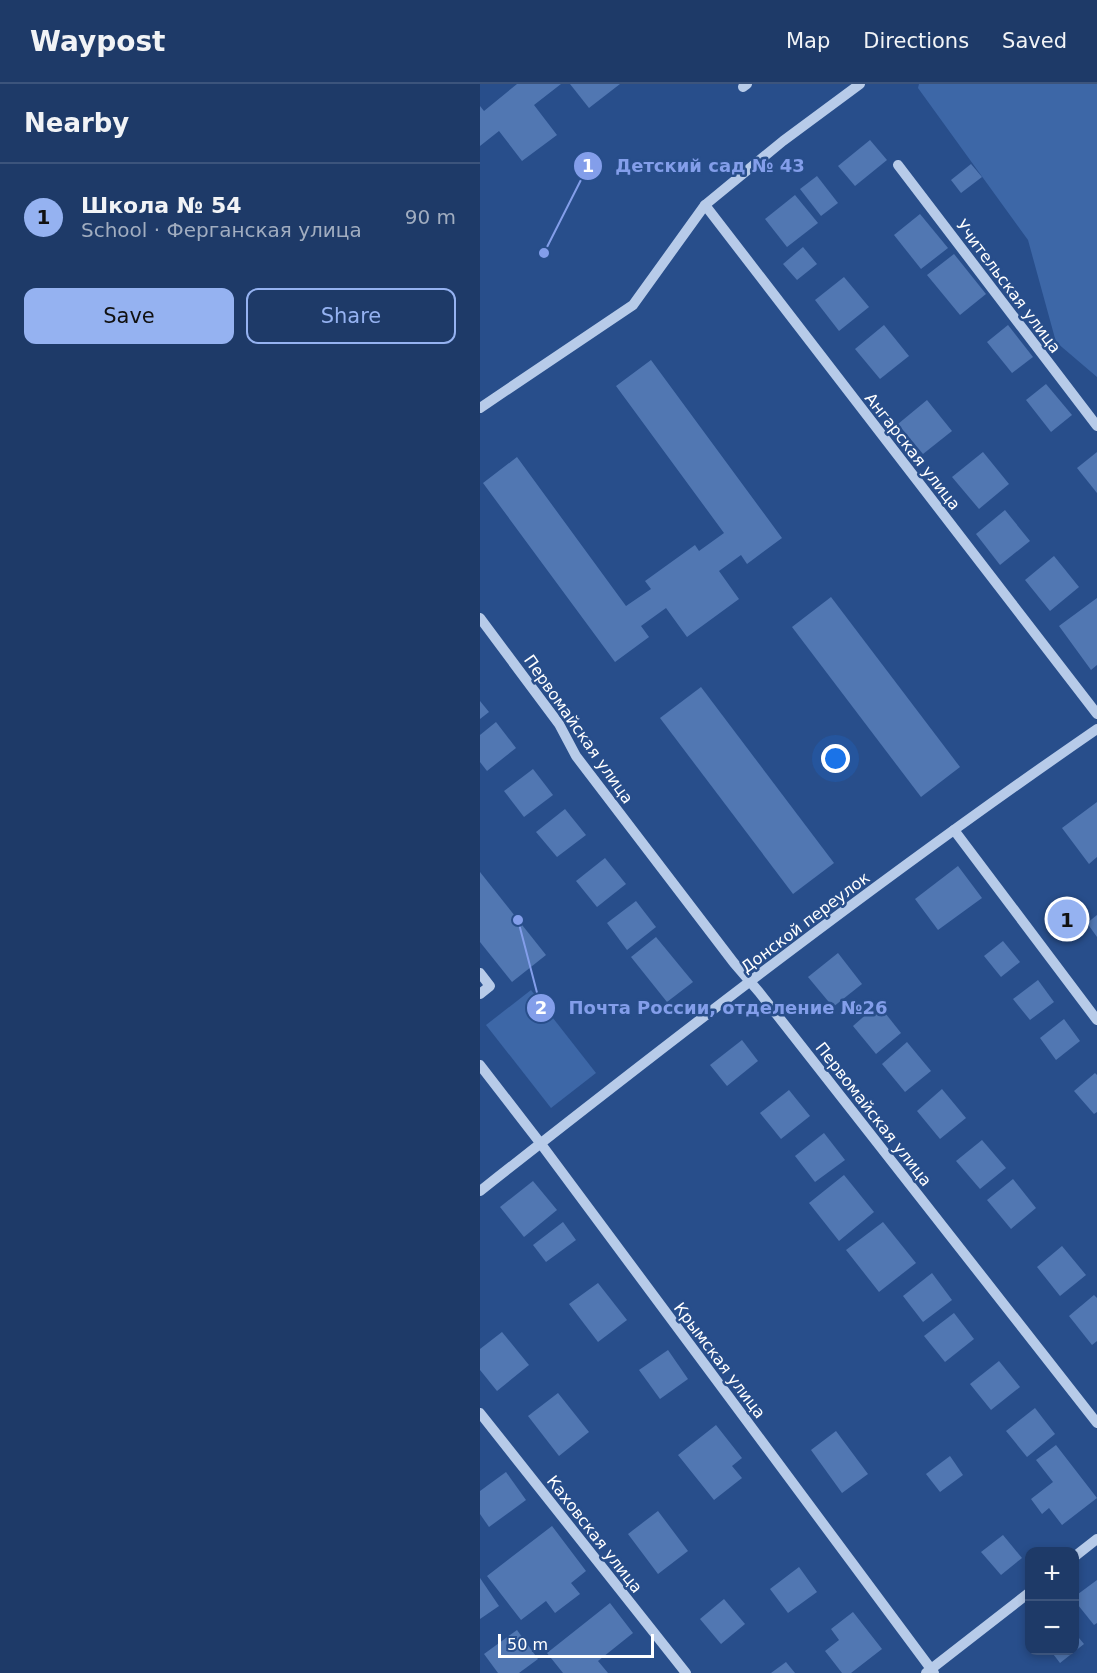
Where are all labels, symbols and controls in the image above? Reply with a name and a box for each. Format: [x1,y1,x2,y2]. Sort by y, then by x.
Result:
text: Waypost [30,25,166,58]
text: Map [786,29,830,53]
text: Directions [863,29,969,53]
text: Saved [1002,29,1067,53]
text: Nearby [24,108,129,138]
callout: Детский сад № 43 [573,148,817,184]
text: 1 [582,155,594,176]
text: Детский сад № 43 [615,155,805,176]
text: Школа № 54 [81,193,242,218]
text: 1 [37,205,50,229]
text: 90 m [405,205,456,229]
street label: Учительская улица [952,216,1065,357]
text: School · Ферганская улица [81,218,362,242]
button: Save [24,288,234,344]
button: Share [246,288,456,344]
street label: Ангарская улица [861,389,964,514]
street label: Первомайская улица [520,651,637,807]
your location [821,744,850,773]
street label: Донской переулок [737,868,874,977]
pin: 1 [1048,896,1086,942]
callout: Почта России, отделение №26 [526,990,899,1026]
text: 2 [535,997,547,1018]
text: Почта России, отделение №26 [568,997,888,1018]
street label: Первомайская улица [812,1039,936,1190]
street label: Крымская улица [670,1299,769,1422]
street label: Каховская улица [543,1472,646,1597]
map controls [1025,1547,1079,1655]
button: + [1025,1547,1079,1601]
button: − [1025,1601,1079,1655]
scale bar [498,1631,654,1658]
text: 50 m [507,1635,548,1654]

